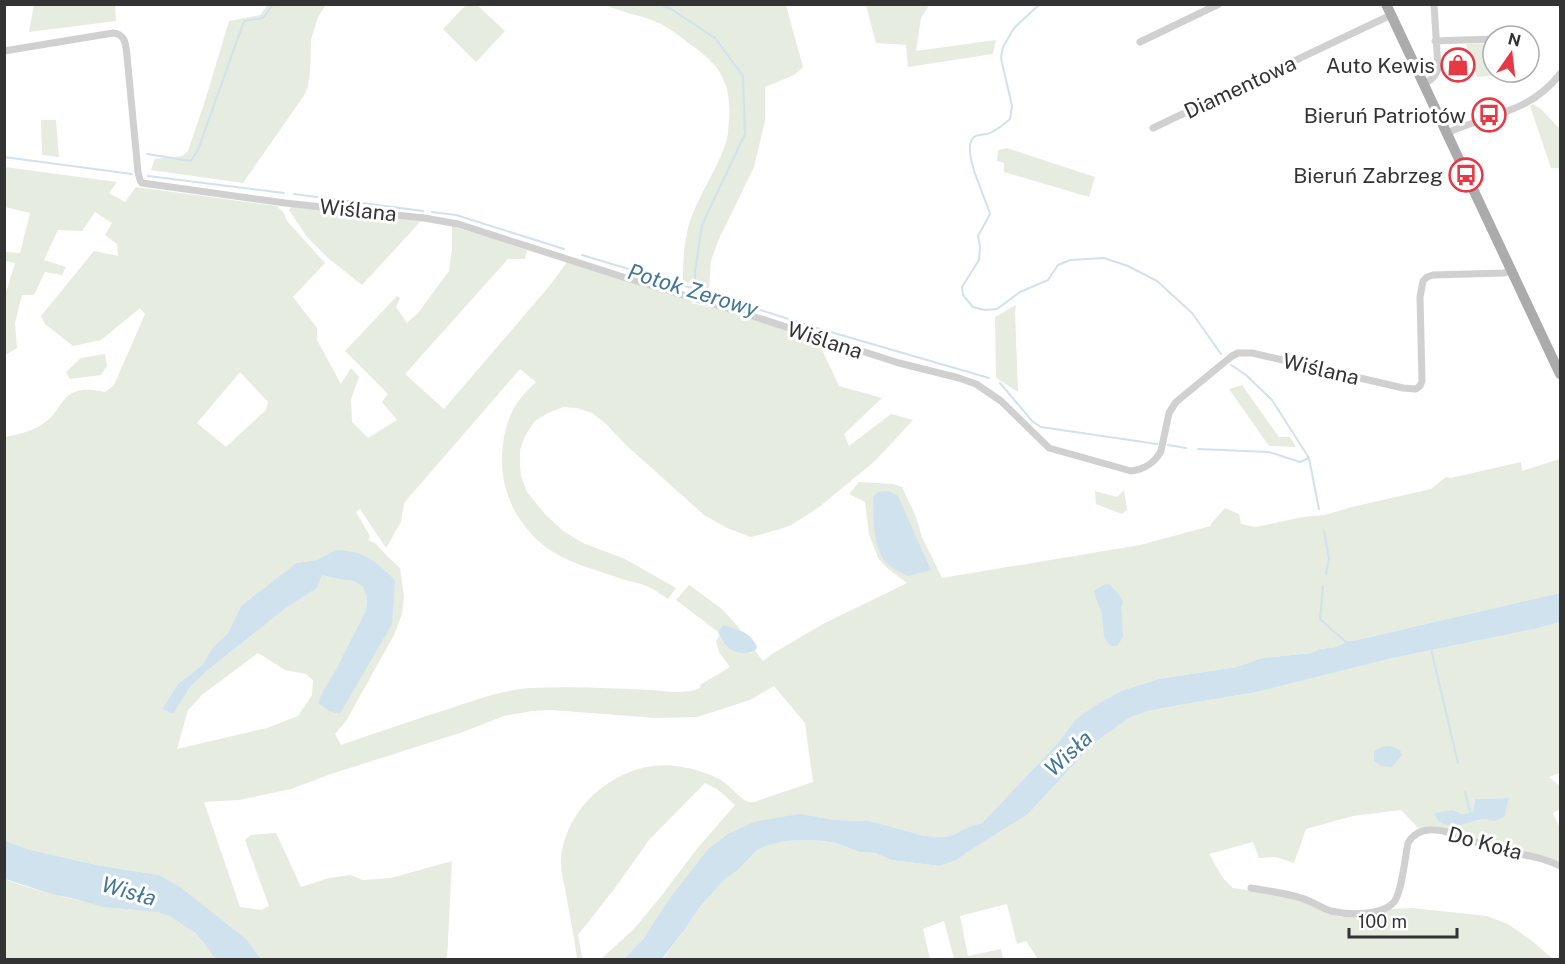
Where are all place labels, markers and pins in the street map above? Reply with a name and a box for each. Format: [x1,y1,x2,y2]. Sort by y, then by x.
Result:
shop icon: Auto Kewis [1440,47,1476,83]
place label: Auto Kewis [1326,53,1435,78]
bus stop icon: Bieruń Patriotów [1471,97,1507,133]
place label: Bieruń Patriotów [1304,103,1466,128]
bus stop icon: Bieruń Zabrzeg [1448,157,1484,193]
place label: Bieruń Zabrzeg [1293,163,1443,188]

